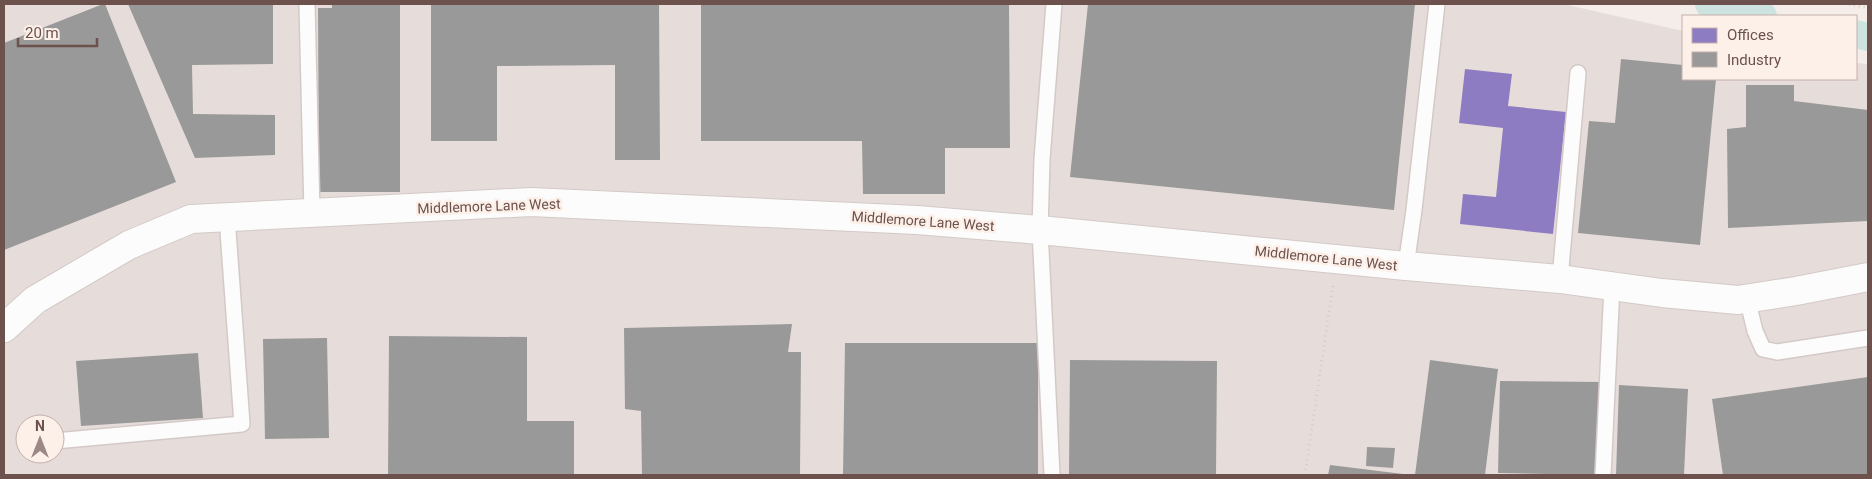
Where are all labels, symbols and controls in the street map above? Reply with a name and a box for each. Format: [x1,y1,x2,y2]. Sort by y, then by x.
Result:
scale bar [18,15,96,47]
legend [1682,15,1857,80]
text: 20 m [25,24,59,42]
text: Offices [1727,26,1774,44]
text: Industry [1727,51,1781,69]
street label: Middlemore Lane West [417,195,561,216]
street label: Middlemore Lane West [851,208,995,234]
street label: Middlemore Lane West [1254,243,1398,273]
north arrow [15,414,65,464]
text: N [35,418,45,434]

